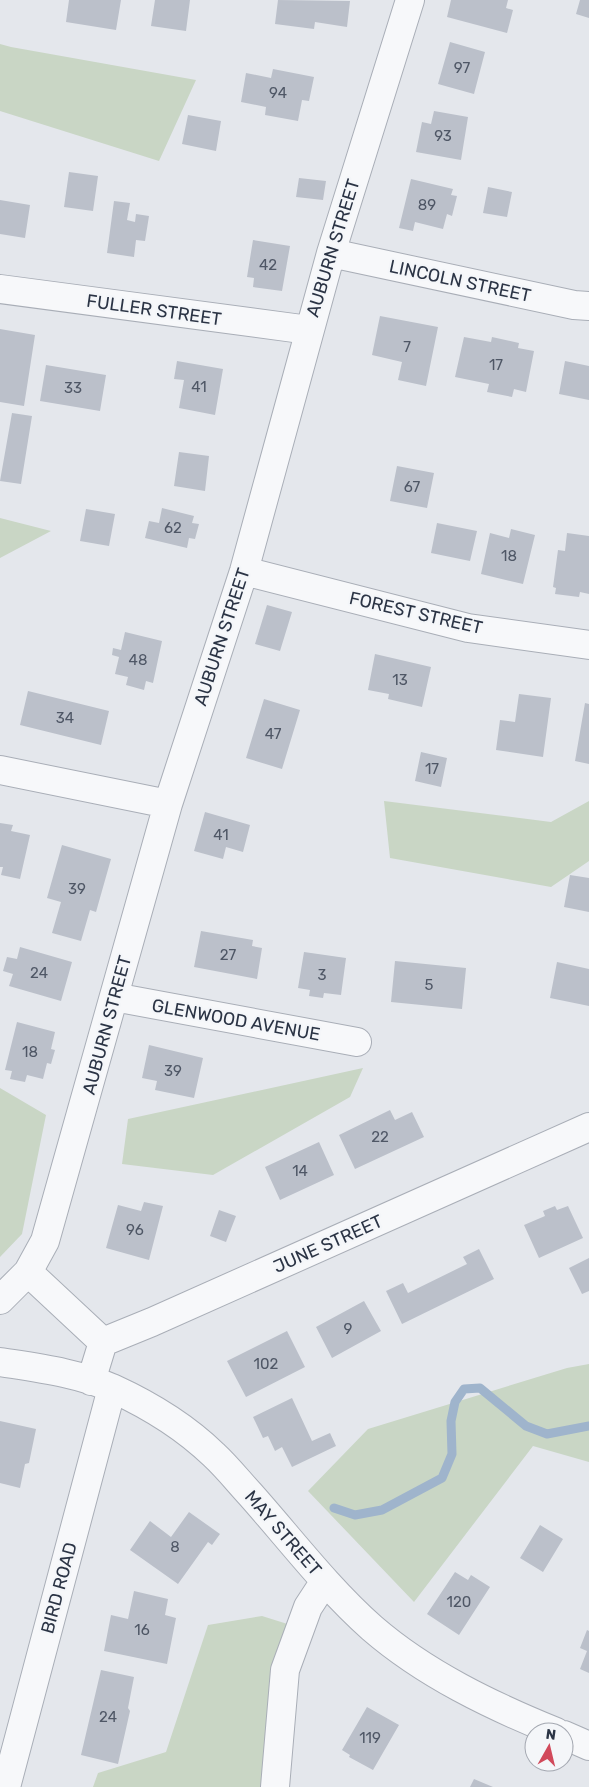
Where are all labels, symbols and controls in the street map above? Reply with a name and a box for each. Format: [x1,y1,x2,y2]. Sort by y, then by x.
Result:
house number: 97 [454,59,471,77]
house number: 94 [269,84,287,102]
house number: 93 [434,127,452,145]
street label: AUBURN STREET [302,176,364,320]
house number: 89 [418,196,436,214]
street label: LINCOLN STREET [387,255,533,307]
house number: 42 [259,256,277,274]
street label: FULLER STREET [85,290,223,330]
house number: 7 [403,338,411,356]
house number: 17 [489,356,503,374]
house number: 41 [191,378,207,396]
house number: 33 [64,379,82,397]
house number: 67 [404,478,420,496]
house number: 62 [164,519,182,537]
house number: 18 [501,547,517,565]
street label: AUBURN STREET [189,565,255,709]
street label: FOREST STREET [347,587,485,639]
house number: 48 [129,651,147,669]
house number: 13 [392,671,408,689]
house number: 34 [56,709,74,727]
house number: 47 [265,725,282,743]
house number: 17 [425,760,439,778]
house number: 41 [213,826,229,844]
house number: 39 [68,880,86,898]
house number: 27 [220,946,237,964]
street label: AUBURN STREET [78,953,136,1097]
house number: 24 [30,964,48,982]
house number: 3 [317,966,327,984]
house number: 5 [425,976,434,994]
street label: GLENWOOD AVENUE [150,994,322,1046]
house number: 18 [22,1043,38,1061]
house number: 39 [164,1062,182,1080]
house number: 22 [371,1128,389,1146]
house number: 14 [292,1162,308,1180]
street label: JUNE STREET [270,1210,386,1278]
house number: 96 [126,1221,144,1239]
house number: 9 [344,1320,353,1338]
house number: 102 [254,1355,279,1373]
street label: MAY STREET [240,1486,326,1580]
house number: 8 [170,1538,180,1556]
street label: BIRD ROAD [36,1540,82,1636]
house number: 120 [447,1593,471,1611]
house number: 16 [134,1621,150,1639]
house number: 24 [99,1708,117,1726]
north arrow [524,1722,574,1772]
text: N [545,1726,557,1744]
house number: 119 [359,1729,381,1747]

